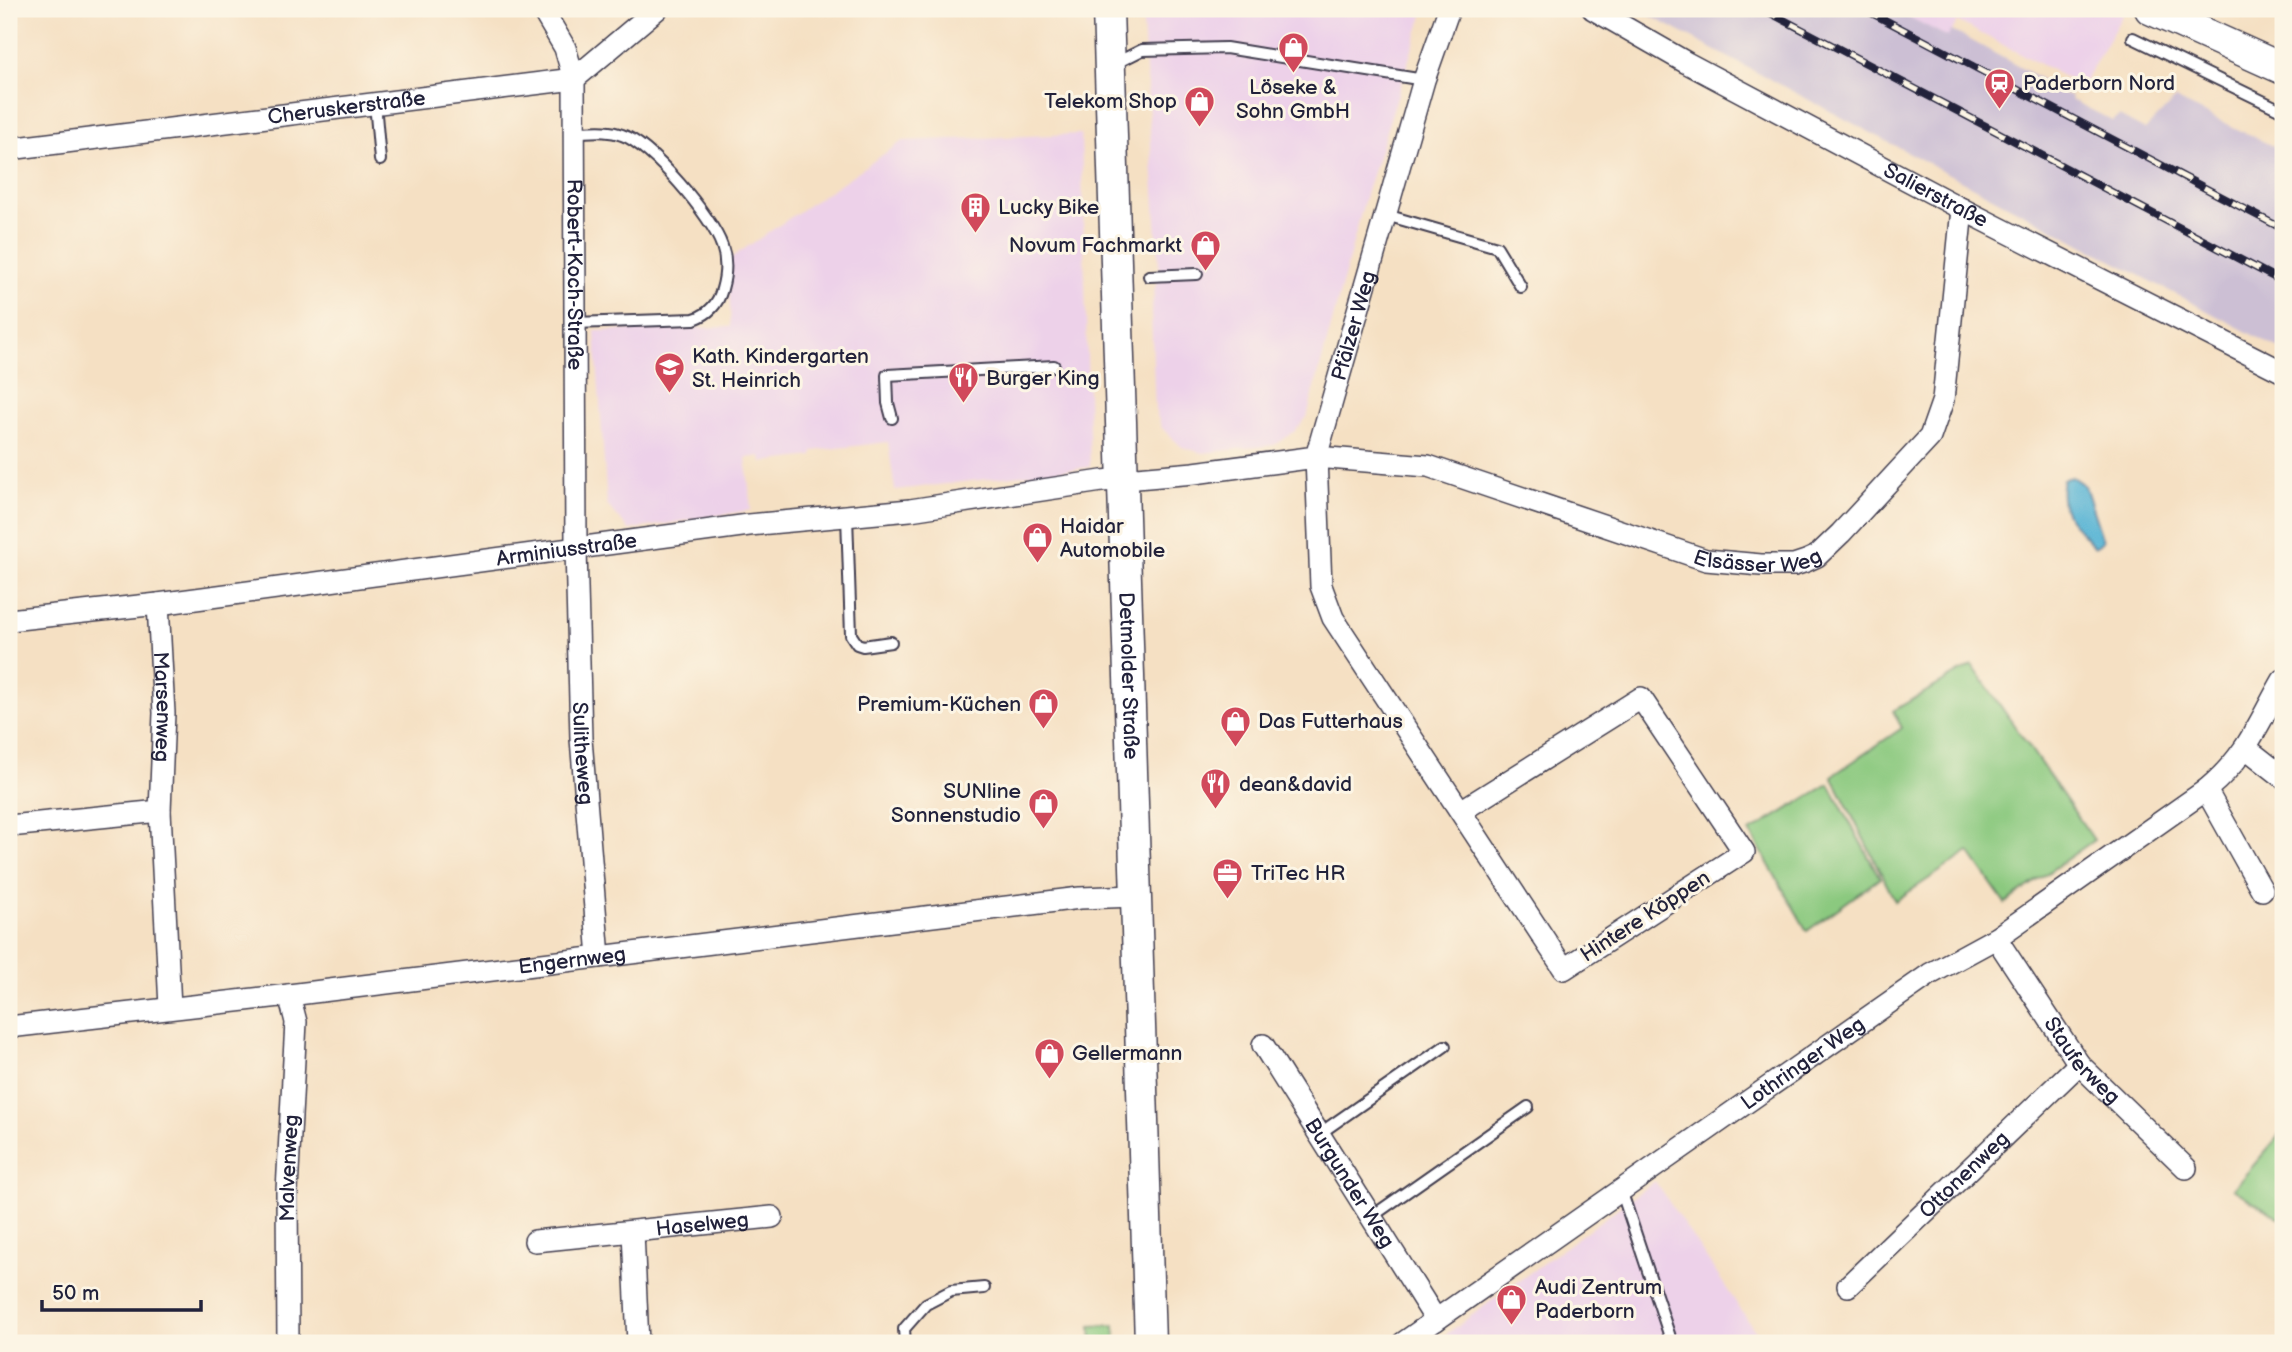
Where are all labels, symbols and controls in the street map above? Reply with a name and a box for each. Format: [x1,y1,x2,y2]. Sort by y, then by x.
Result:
shop icon: Löseke & Sohn GmbH [1276,30,1310,74]
station icon: Paderborn Nord [1983,66,2017,110]
place label: Paderborn Nord [2023,71,2175,96]
place label: Löseke & Sohn GmbH [1236,75,1350,124]
shop icon: Telekom Shop [1183,84,1217,128]
street label: Cheruskerstraße [266,86,427,130]
place label: Telekom Shop [1044,89,1177,114]
street label: Salierstraße [1879,158,1992,233]
street label: Robert-Koch-Straße [561,179,587,370]
building icon: Lucky Bike [958,190,992,234]
place label: Lucky Bike [998,195,1099,220]
shop icon: Novum Fachmarkt [1188,228,1222,272]
place label: Novum Fachmarkt [1009,233,1183,258]
street label: Pfälzer Weg [1327,268,1382,383]
place label: Kath. Kindergarten St. Heinrich [692,344,869,393]
school or university icon: Kath. Kindergarten St. Heinrich [652,351,686,395]
restaurant icon: Burger King [946,361,980,405]
place label: Burger King [986,366,1100,391]
place label: Haidar Automobile [1060,514,1165,563]
shop icon: Haidar Automobile [1020,521,1054,565]
street label: Arminiusstraße [495,528,638,572]
street label: Elsässer Weg [1690,544,1826,578]
street label: Detmolder Straße [1113,592,1144,760]
street label: Marsenweg [148,651,176,763]
shop icon: Premium-Küchen [1027,687,1061,731]
place label: Premium-Küchen [857,692,1021,717]
street label: Sulitheweg [567,702,598,806]
shop icon: Das Futterhaus [1218,704,1252,748]
place label: Das Futterhaus [1258,709,1403,734]
restaurant icon: dean&david [1199,767,1233,811]
place label: dean&david [1239,772,1352,797]
place label: SUNline Sonnenstudio [891,779,1021,828]
shop icon: SUNline Sonnenstudio [1027,786,1061,830]
office icon: TriTec HR [1211,856,1245,900]
place label: TriTec HR [1251,861,1345,886]
street label: Hintere Köppen [1576,865,1715,968]
street label: Engernweg [517,942,627,980]
street label: Lothringer Weg [1736,1012,1870,1115]
street label: Stauferweg [2038,1012,2125,1110]
shop icon: Gellermann [1032,1036,1066,1080]
place label: Gellermann [1072,1041,1182,1066]
street label: Malvenweg [275,1114,304,1222]
street label: Burgunder Weg [1299,1114,1399,1253]
street label: Ottonenweg [1914,1126,2014,1224]
street label: Haselweg [655,1207,750,1242]
scale bar [42,1268,201,1312]
place label: Audi Zentrum Paderborn [1535,1275,1662,1324]
text: 50 m [52,1281,99,1306]
shop icon: Audi Zentrum Paderborn [1495,1282,1529,1326]

